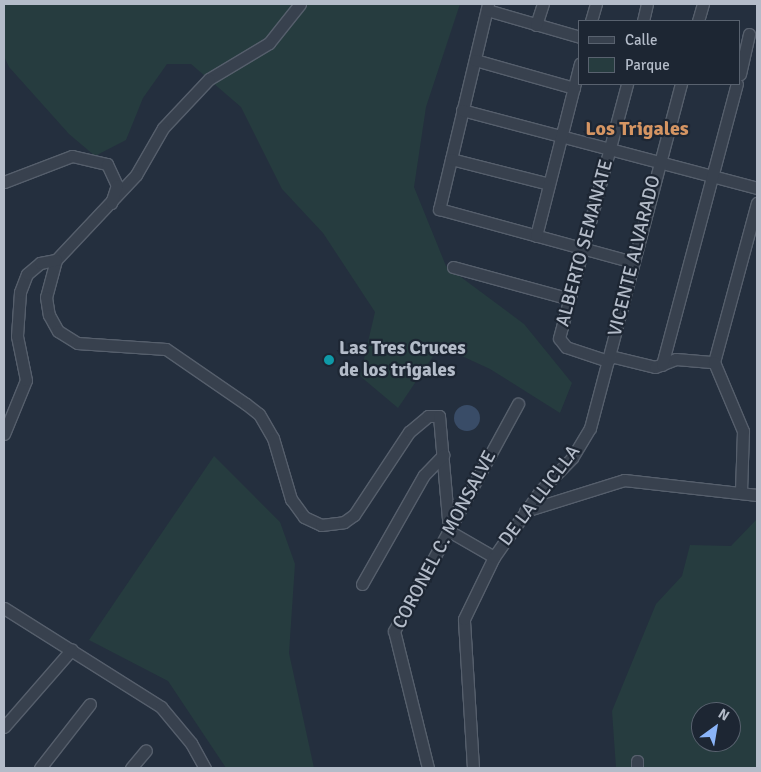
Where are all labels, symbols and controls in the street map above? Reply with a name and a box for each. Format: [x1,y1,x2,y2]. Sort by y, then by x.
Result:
legend [578,20,741,85]
text: Calle [625,31,658,49]
text: Parque [625,56,670,74]
district label: Los Trigales [585,116,689,140]
street label: ALBERTO SEMANATE [552,157,618,329]
street label: VICENTE ALVARADO [604,173,666,339]
place label: Las Tres Cruces de los trigales [339,338,466,382]
marker: Las Tres Cruces de los trigales [323,354,335,366]
street label: DE LA LLICLLA [495,441,585,551]
street label: CORONEL C. MONSALVE [388,447,502,633]
north arrow [691,702,741,752]
text: N [715,705,732,724]

